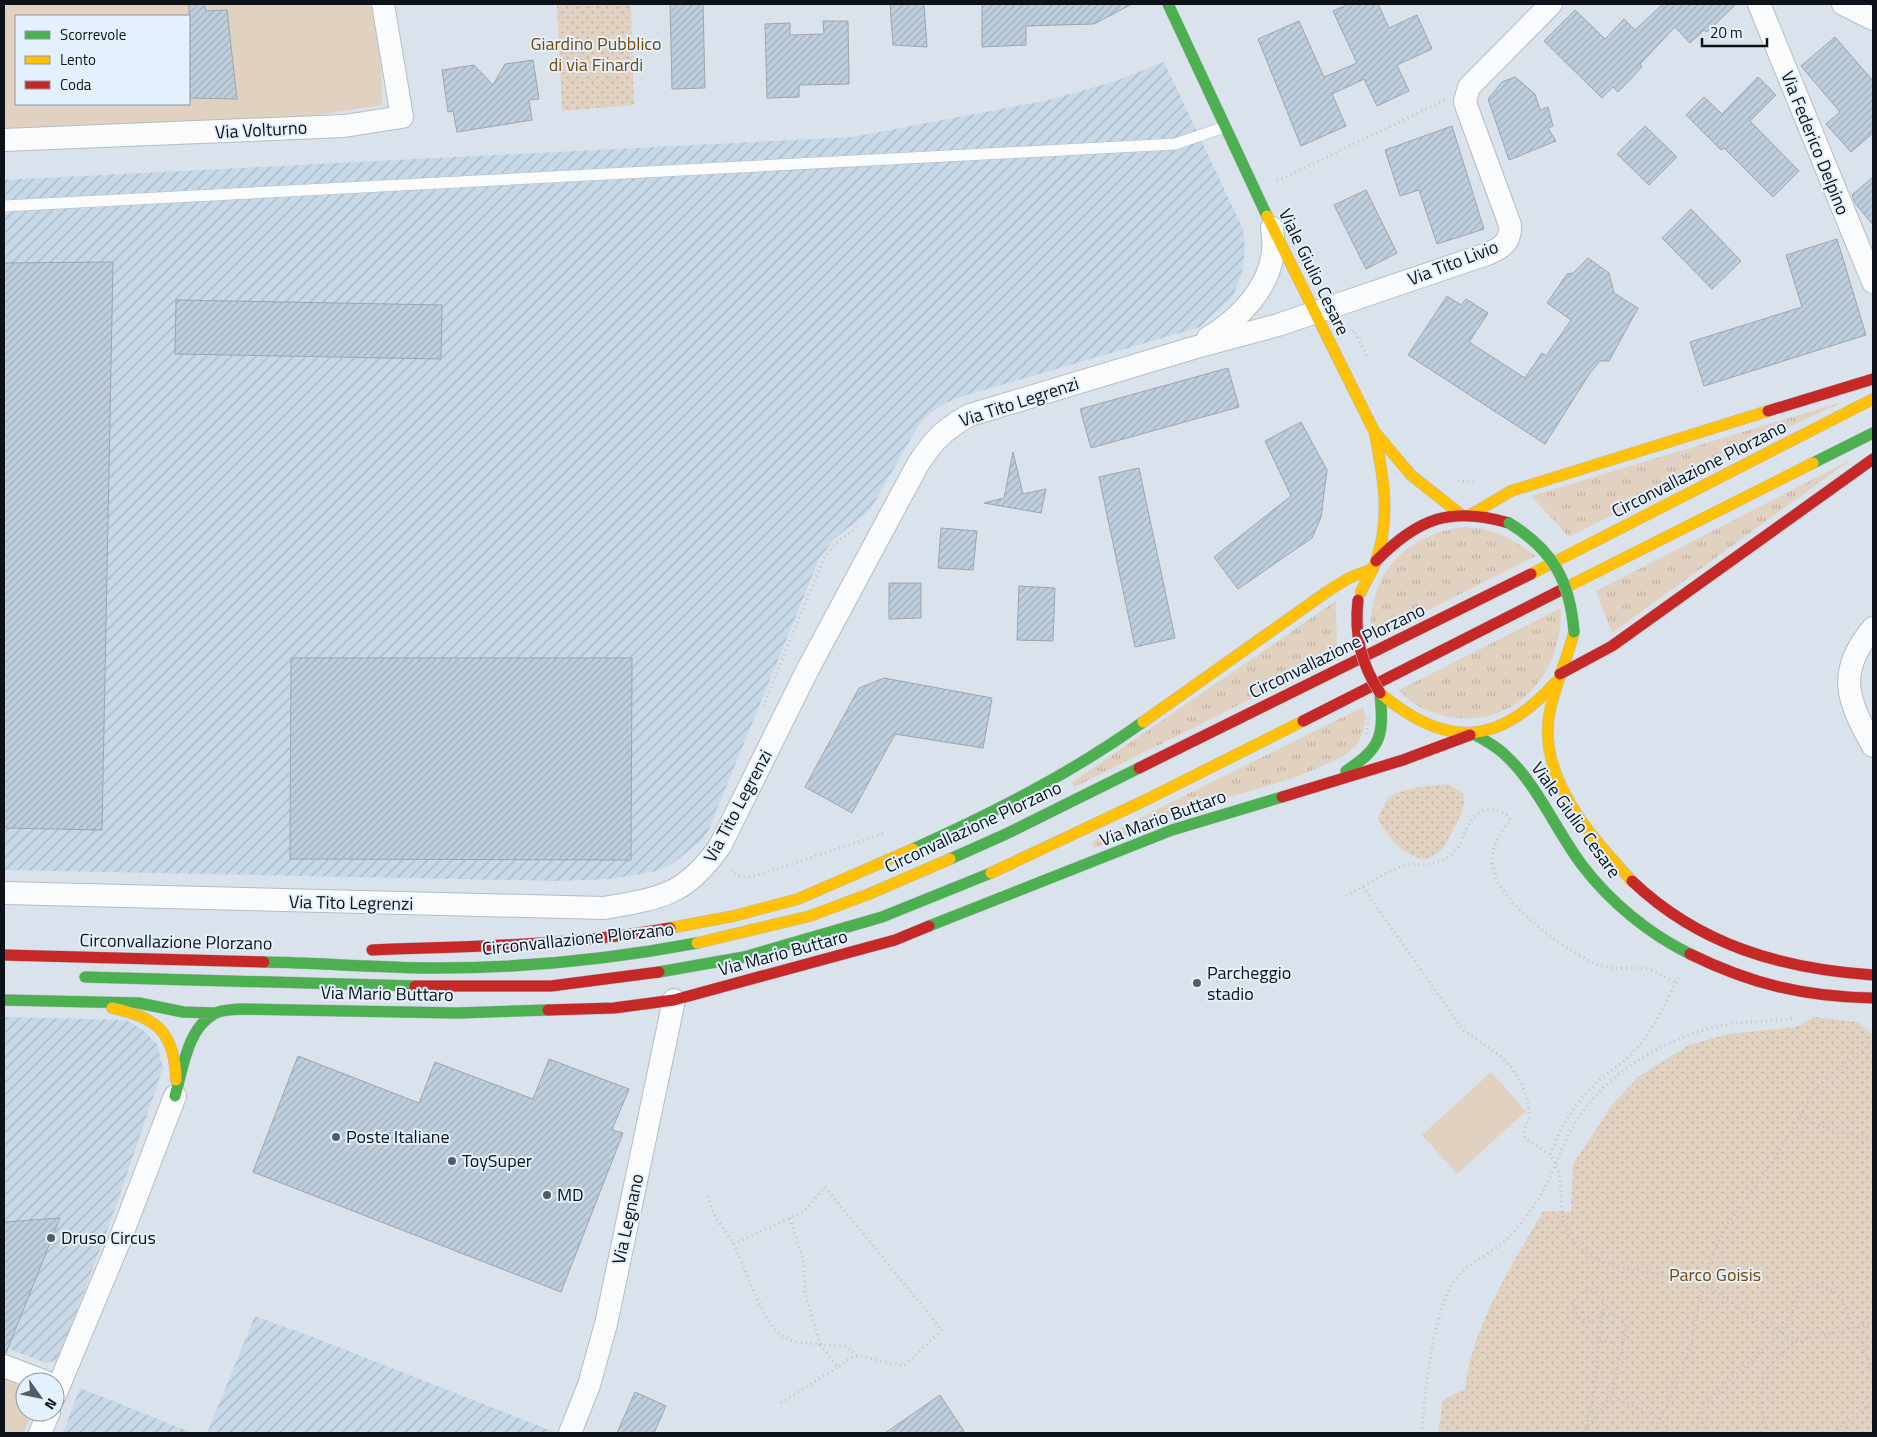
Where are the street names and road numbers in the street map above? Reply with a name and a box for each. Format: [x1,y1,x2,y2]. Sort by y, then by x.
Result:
street label: Via Federico Delpino [1774,67,1857,219]
street label: Via Volturno [214,114,308,145]
street label: Viale Giulio Cesare [1272,204,1357,340]
street label: Via Tito Livio [1404,233,1502,292]
street label: Via Tito Legrenzi [956,369,1082,434]
street label: Circonvallazione Plorzano [1607,413,1791,524]
street label: Circonvallazione Plorzano [1244,596,1429,705]
street label: Via Tito Legrenzi [696,745,779,867]
street label: Viale Giulio Cesare [1525,756,1628,883]
street label: Circonvallazione Plorzano [880,774,1066,880]
street label: Via Mario Buttaro [1096,782,1230,853]
street label: Via Tito Legrenzi [289,888,413,917]
street label: Circonvallazione Plorzano [481,915,675,962]
street label: Via Mario Buttaro [715,922,851,983]
street label: Circonvallazione Plorzano [79,926,273,957]
street label: Via Mario Buttaro [320,979,454,1008]
street label: Via Legnano [605,1171,650,1267]

